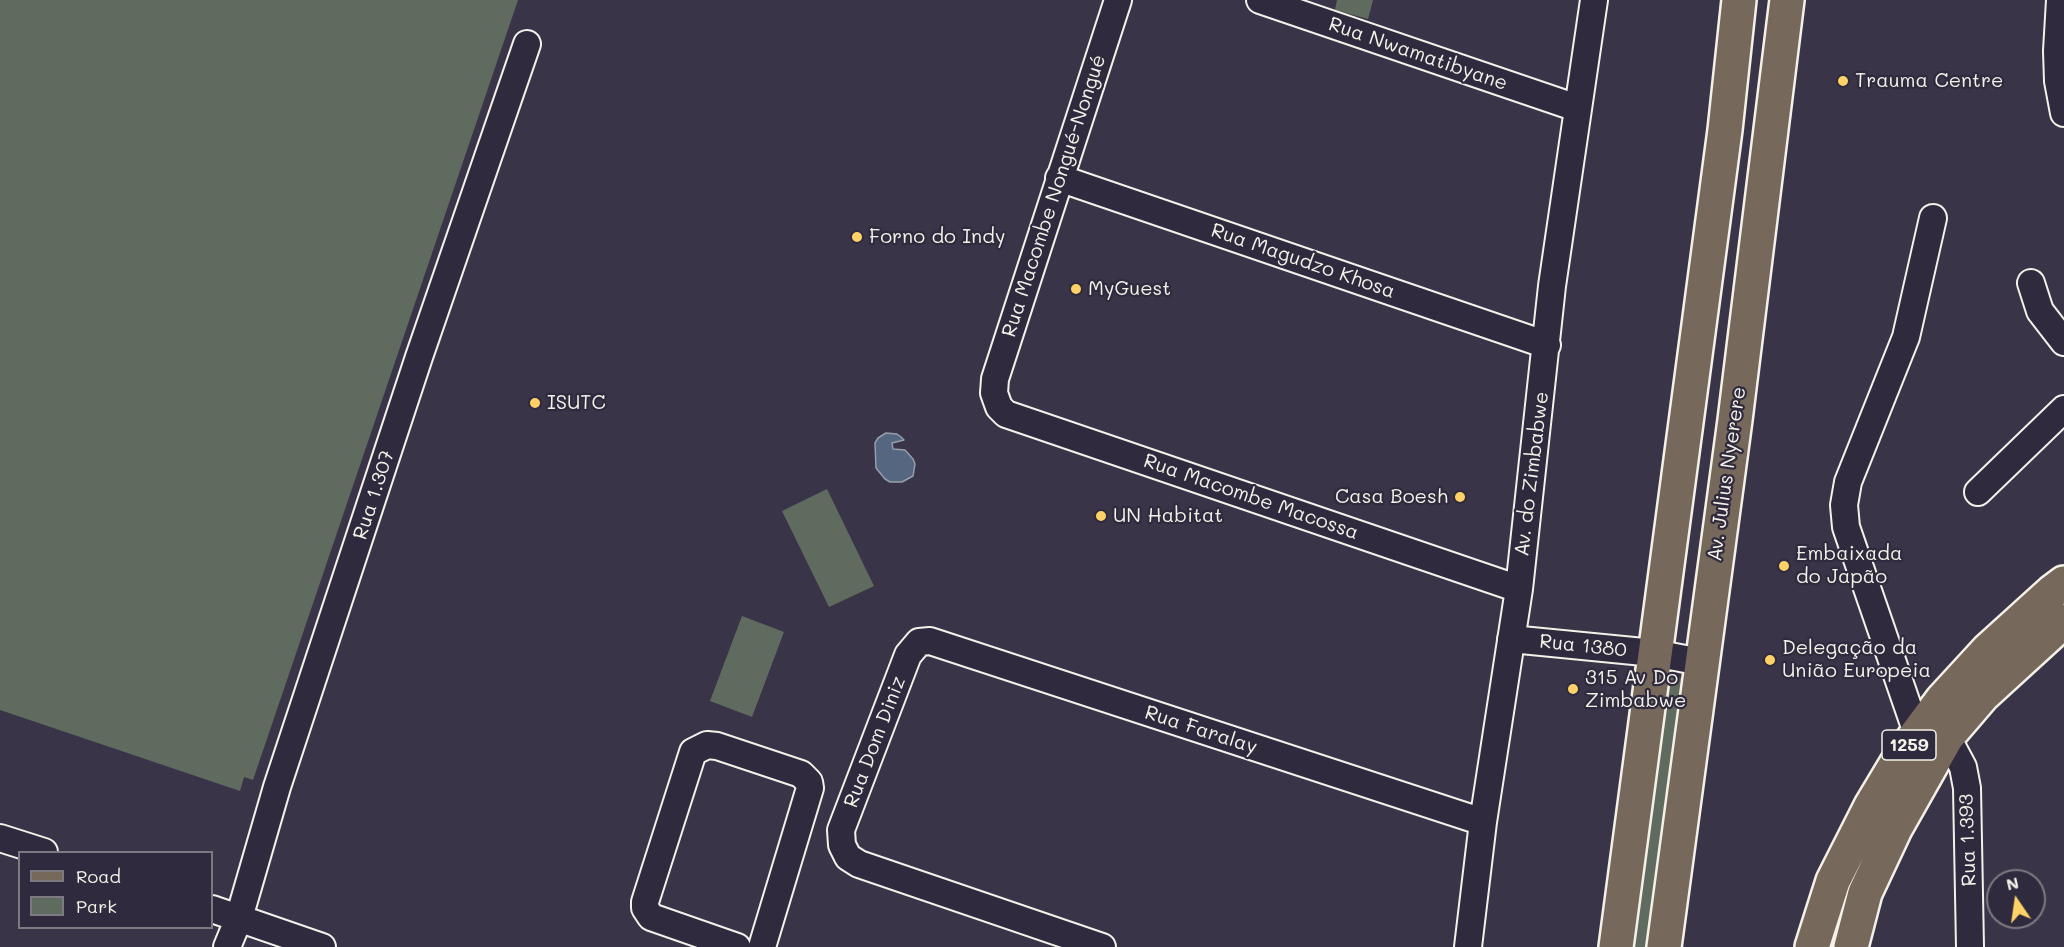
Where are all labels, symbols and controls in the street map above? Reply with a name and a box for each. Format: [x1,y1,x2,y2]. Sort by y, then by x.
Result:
street label: Rua Nwamatibyane [1325,12,1511,96]
street label: Rua Macombe Nongué-Nongué [997,52,1111,340]
place label: Trauma Centre [1855,69,2003,93]
marker: Trauma Centre [1836,74,1850,88]
street label: Rua Magudzo Khosa [1208,218,1398,304]
place label: Forno do Indy [869,225,1005,249]
marker: Forno do Indy [850,230,864,244]
place label: MyGuest [1088,277,1171,301]
marker: MyGuest [1069,282,1083,296]
street label: Av. Julius Nyerere [1703,385,1751,563]
street label: Av. do Zimbabwe [1510,390,1554,558]
place label: ISUTC [547,391,606,415]
marker: ISUTC [528,396,542,410]
street label: Rua 1.307 [348,447,400,543]
street label: Rua Macombe Macossa [1140,449,1362,545]
place label: Casa Boesh [1335,485,1448,509]
marker: Casa Boesh [1453,490,1467,504]
place label: UN Habitat [1113,504,1223,528]
marker: UN Habitat [1094,509,1108,523]
place label: Embaixada do Japão [1796,542,1902,589]
marker: Embaixada do Japão [1777,559,1791,573]
street label: Rua 1380 [1538,629,1628,663]
place label: Delegação da União Europeia [1782,636,1931,683]
marker: Delegação da União Europeia [1763,653,1777,667]
place label: 315 Av Do Zimbabwe [1585,666,1686,713]
street label: Rua Dom Diniz [839,673,911,811]
marker: 315 Av Do Zimbabwe [1566,682,1580,696]
street label: Rua Faralay [1142,701,1260,759]
road number: 1259 [1882,730,1936,760]
street label: Rua 1.393 [1954,793,1982,887]
legend [18,851,213,929]
text: Road [76,864,121,888]
north arrow [1986,869,2046,929]
text: N [2004,871,2021,895]
text: Park [76,894,117,918]

